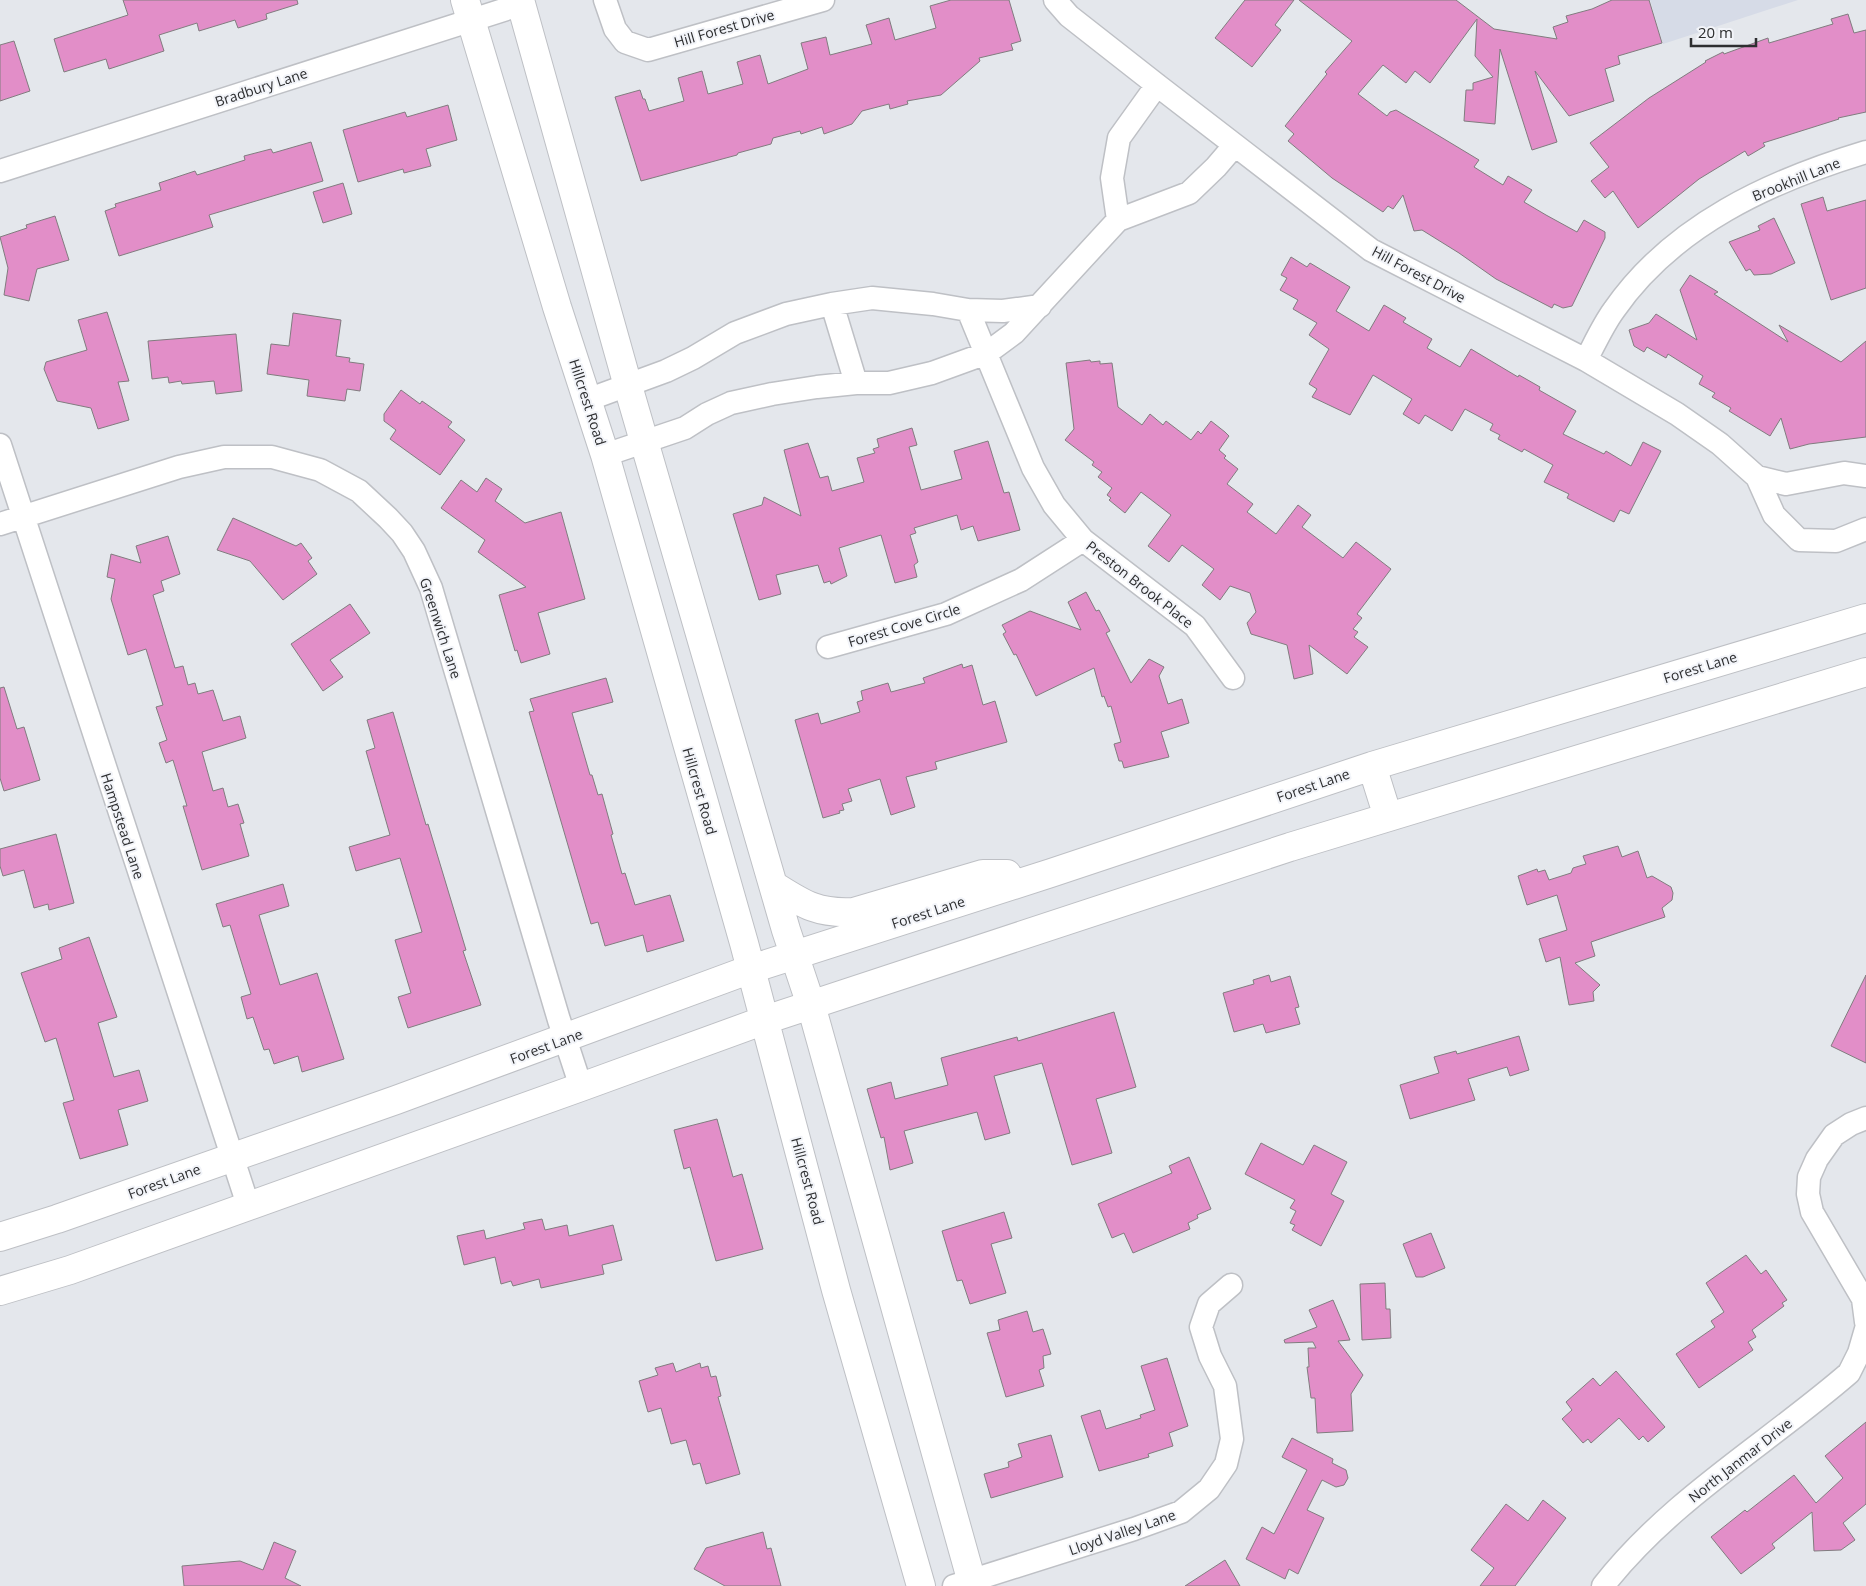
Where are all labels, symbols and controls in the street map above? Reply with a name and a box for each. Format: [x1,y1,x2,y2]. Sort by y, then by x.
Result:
street label: Hill Forest Drive [672,5,776,51]
scale bar [1691,15,1756,47]
text: 20 m [1698,22,1733,42]
street label: Bradbury Lane [212,63,310,111]
street label: Brookhill Lane [1749,153,1843,205]
street label: Hill Forest Drive [1369,241,1469,307]
street label: Hillcrest Road [565,356,611,448]
street label: Preston Brook Place [1082,536,1198,632]
street label: Greenwich Lane [416,575,466,681]
street label: Forest Cove Circle [846,599,963,651]
street label: Forest Lane [1661,647,1739,687]
street label: Hillcrest Road [678,745,722,837]
street label: Forest Lane [1274,764,1352,806]
street label: Hampstead Lane [97,770,149,882]
street label: Forest Lane [889,891,967,933]
street label: Forest Lane [507,1024,585,1068]
street label: Hillcrest Road [787,1135,829,1227]
street label: Forest Lane [125,1159,203,1203]
street label: North Janmar Drive [1684,1414,1796,1506]
street label: Lloyd Valley Lane [1066,1505,1178,1559]

